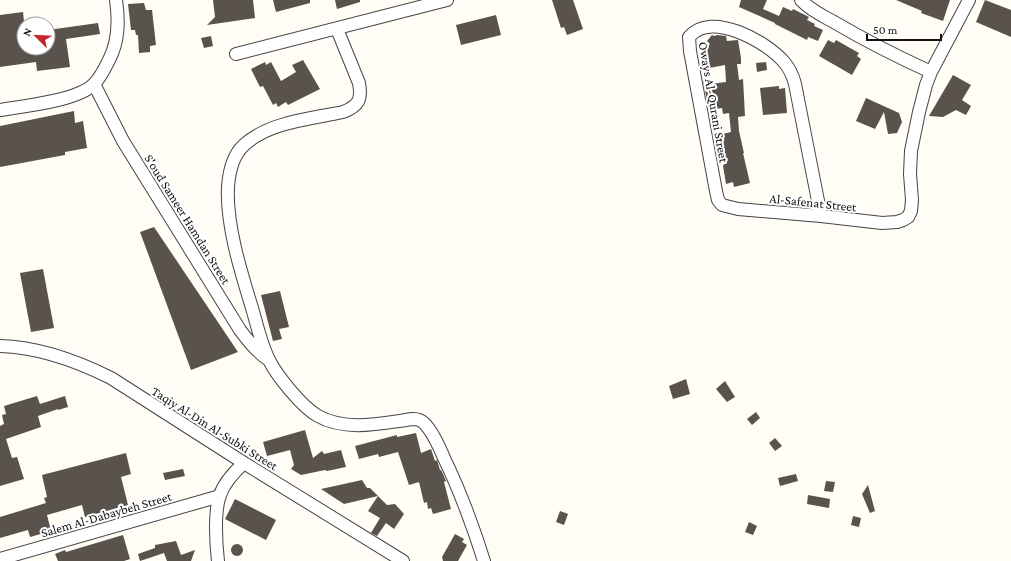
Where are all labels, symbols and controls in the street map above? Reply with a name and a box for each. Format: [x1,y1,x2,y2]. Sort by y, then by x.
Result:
north arrow [16,16,56,56]
scale bar [867,16,941,42]
text: 50 m [873,23,898,37]
text: N [20,26,34,38]
street label: Oways Al-Qurani Street [695,40,732,164]
street label: S'oud Sameer Hamdan Street [141,151,234,288]
street label: Al-Safenat Street [769,190,858,215]
street label: Taqiy Al-Din Al-Subki Street [149,383,281,474]
street label: Salem Al-Dabaybeh Street [39,488,174,540]

